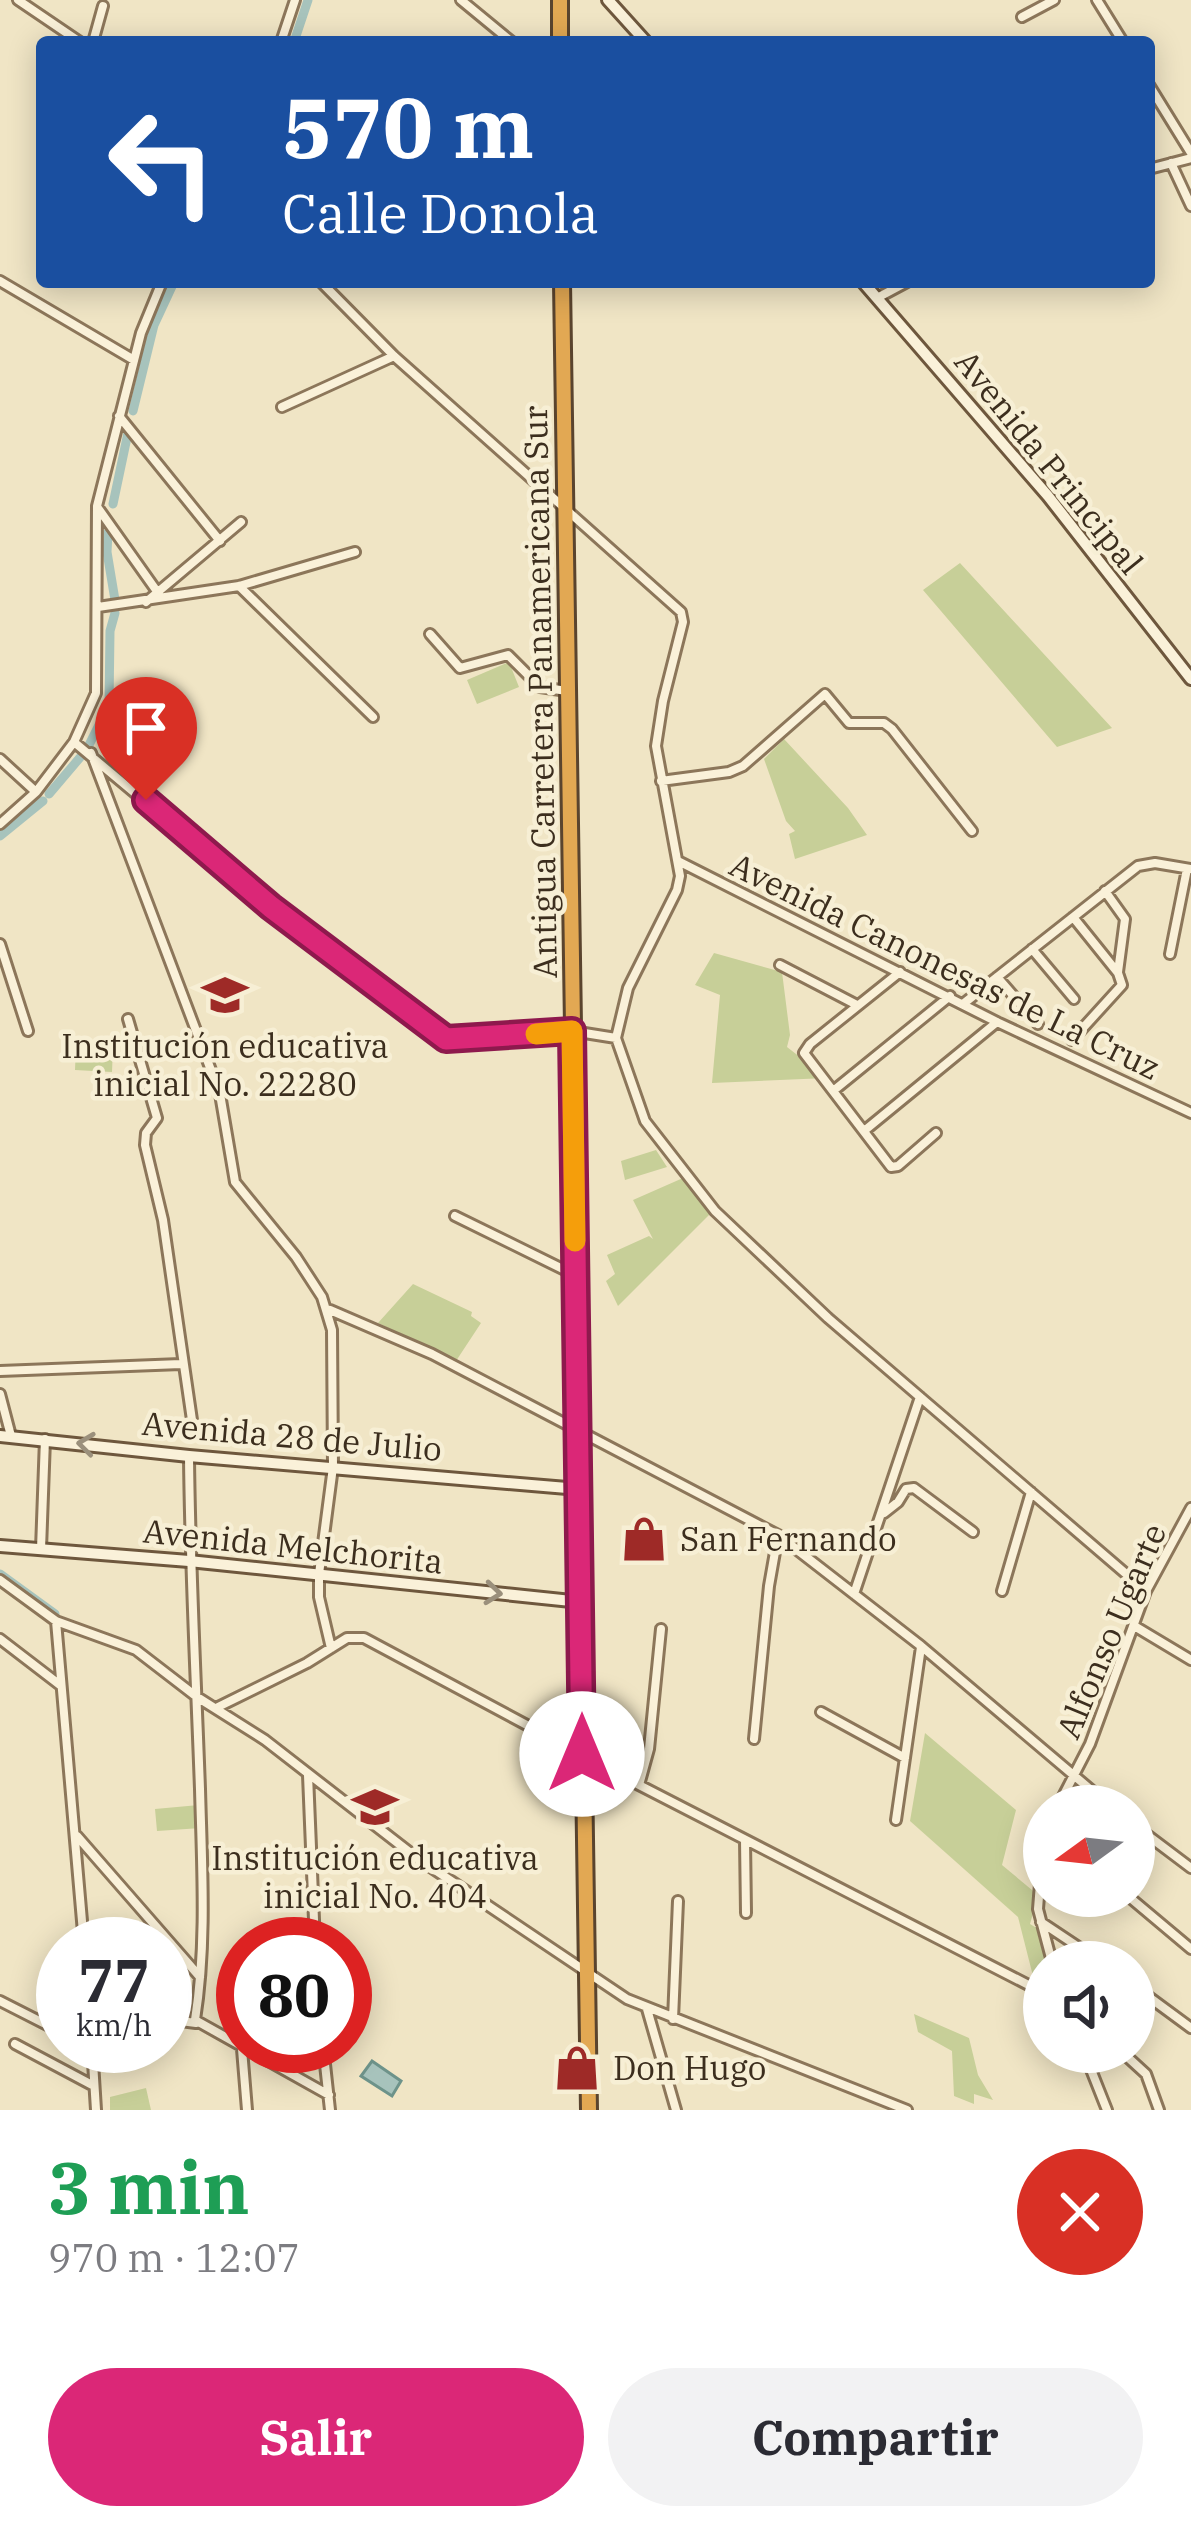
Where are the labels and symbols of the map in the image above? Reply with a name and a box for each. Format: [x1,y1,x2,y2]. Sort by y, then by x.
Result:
street label: Avenida Principal [946,341,1153,583]
street label: Antigua Carretera Panamericana Sur [513,405,566,979]
pin [95,677,197,800]
street label: Avenida Canonesas de La Cruz [723,842,1167,1089]
school or university icon: Institución educativa inicial No. 22280 [200,970,250,1020]
place label: Institución educativa inicial No. 22280 [61,1024,389,1105]
street label: Avenida 28 de Julio [140,1401,444,1470]
one-way arrow [76,1432,96,1458]
street label: Avenida Melchorita [141,1508,445,1583]
shop icon: San Fernando [619,1514,669,1564]
place label: San Fernando [680,1517,897,1560]
street label: Alfonso Ugarte [1046,1517,1175,1745]
one-way arrow [483,1579,503,1605]
position arrow [519,1691,645,1817]
school or university icon: Institución educativa inicial No. 404 [350,1782,400,1832]
north arrow [1023,1785,1155,1917]
place label: Institución educativa inicial No. 404 [211,1836,539,1917]
speed limit sign: 80 [216,1917,372,2073]
shop icon: Don Hugo [552,2043,602,2093]
place label: Don Hugo [613,2046,766,2089]

